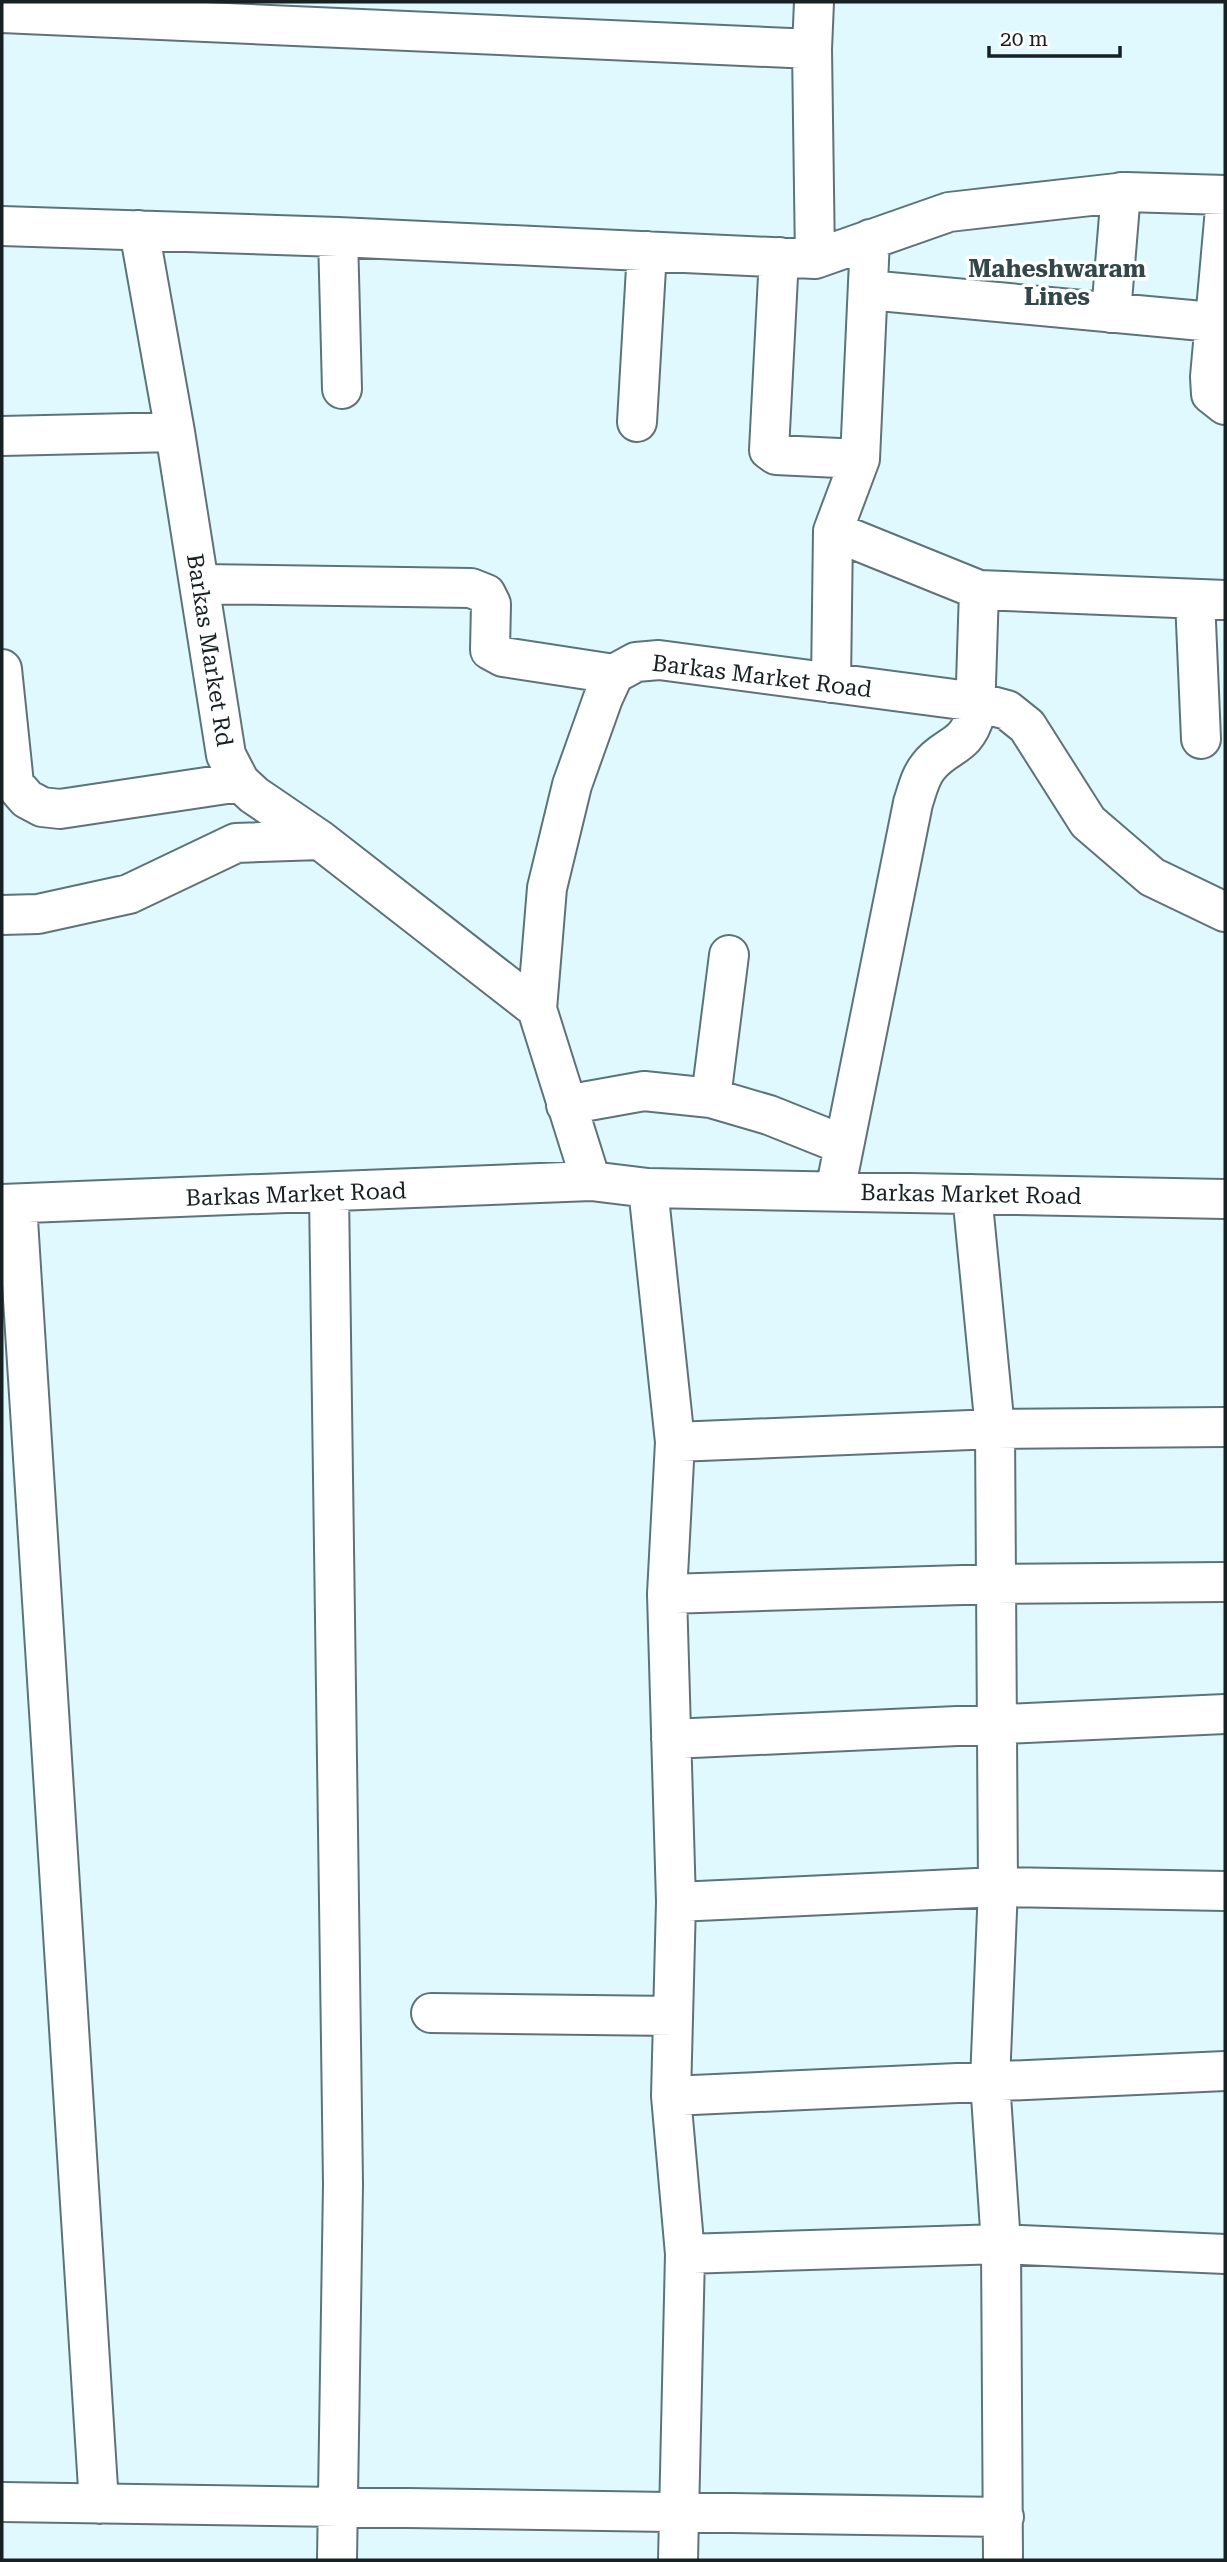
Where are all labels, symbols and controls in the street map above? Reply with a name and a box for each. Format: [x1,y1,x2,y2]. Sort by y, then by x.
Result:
scale bar [989,14,1120,58]
text: 20 m [1000,27,1048,51]
district label: Maheshwaram Lines [968,255,1146,311]
street label: Barkas Market Rd [181,552,238,749]
street label: Barkas Market Road [651,650,874,703]
street label: Barkas Market Road [185,1177,407,1212]
street label: Barkas Market Road [860,1179,1082,1210]

